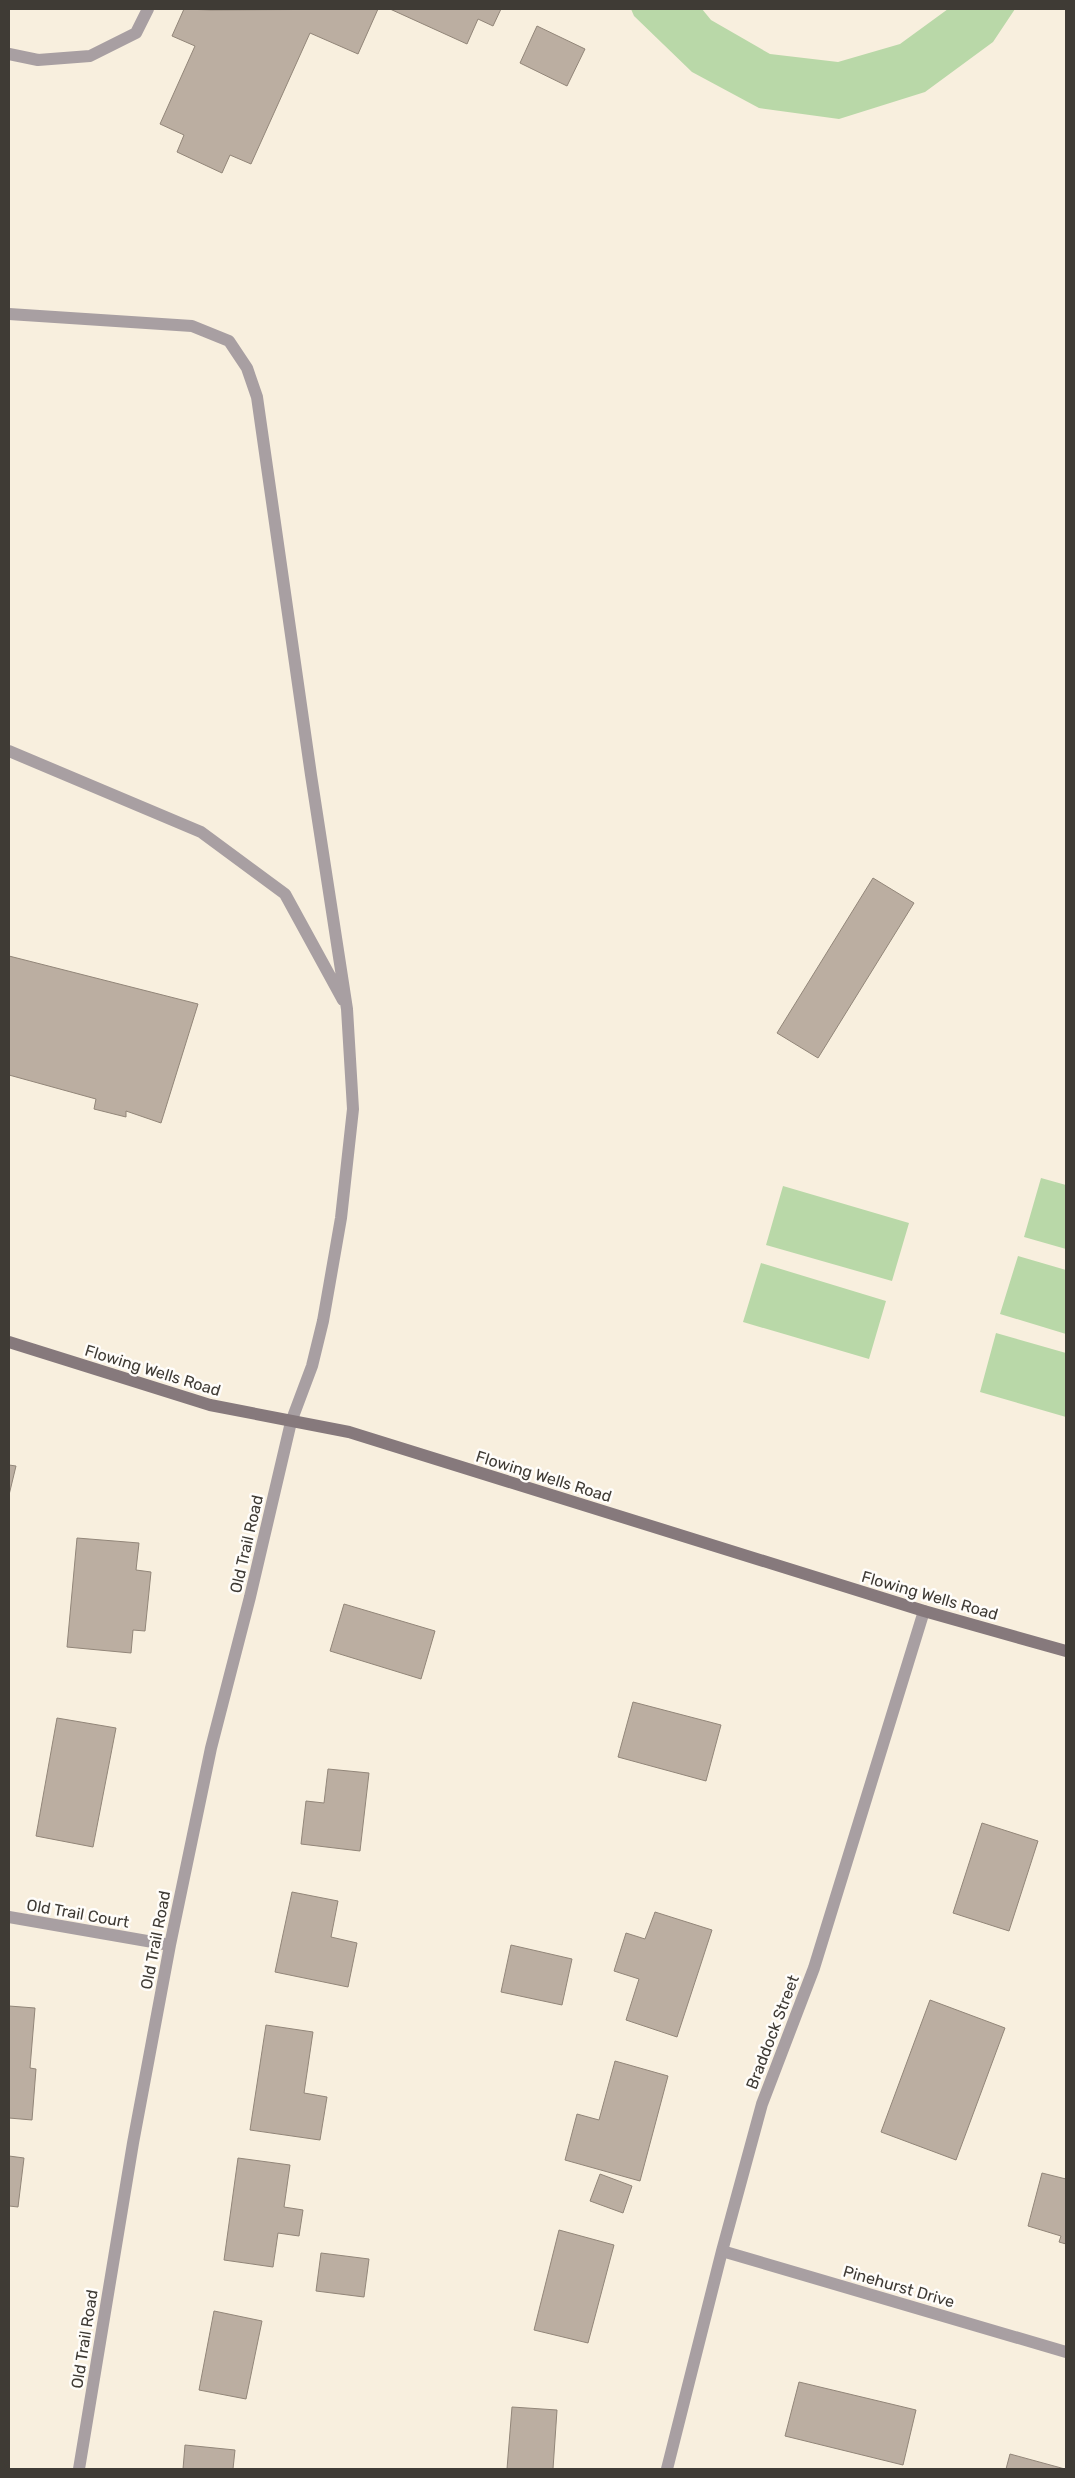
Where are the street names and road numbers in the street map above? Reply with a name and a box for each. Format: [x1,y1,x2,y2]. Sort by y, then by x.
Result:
street label: Flowing Wells Road [83,1341,223,1400]
street label: Flowing Wells Road [474,1447,614,1506]
street label: Old Trail Road [226,1493,267,1595]
street label: Flowing Wells Road [859,1567,1000,1624]
street label: Old Trail Road [137,1889,174,1991]
street label: Old Trail Court [25,1895,131,1932]
street label: Braddock Street [742,1972,803,2092]
street label: Pinehurst Drive [841,2261,957,2311]
street label: Old Trail Road [67,2288,102,2390]

